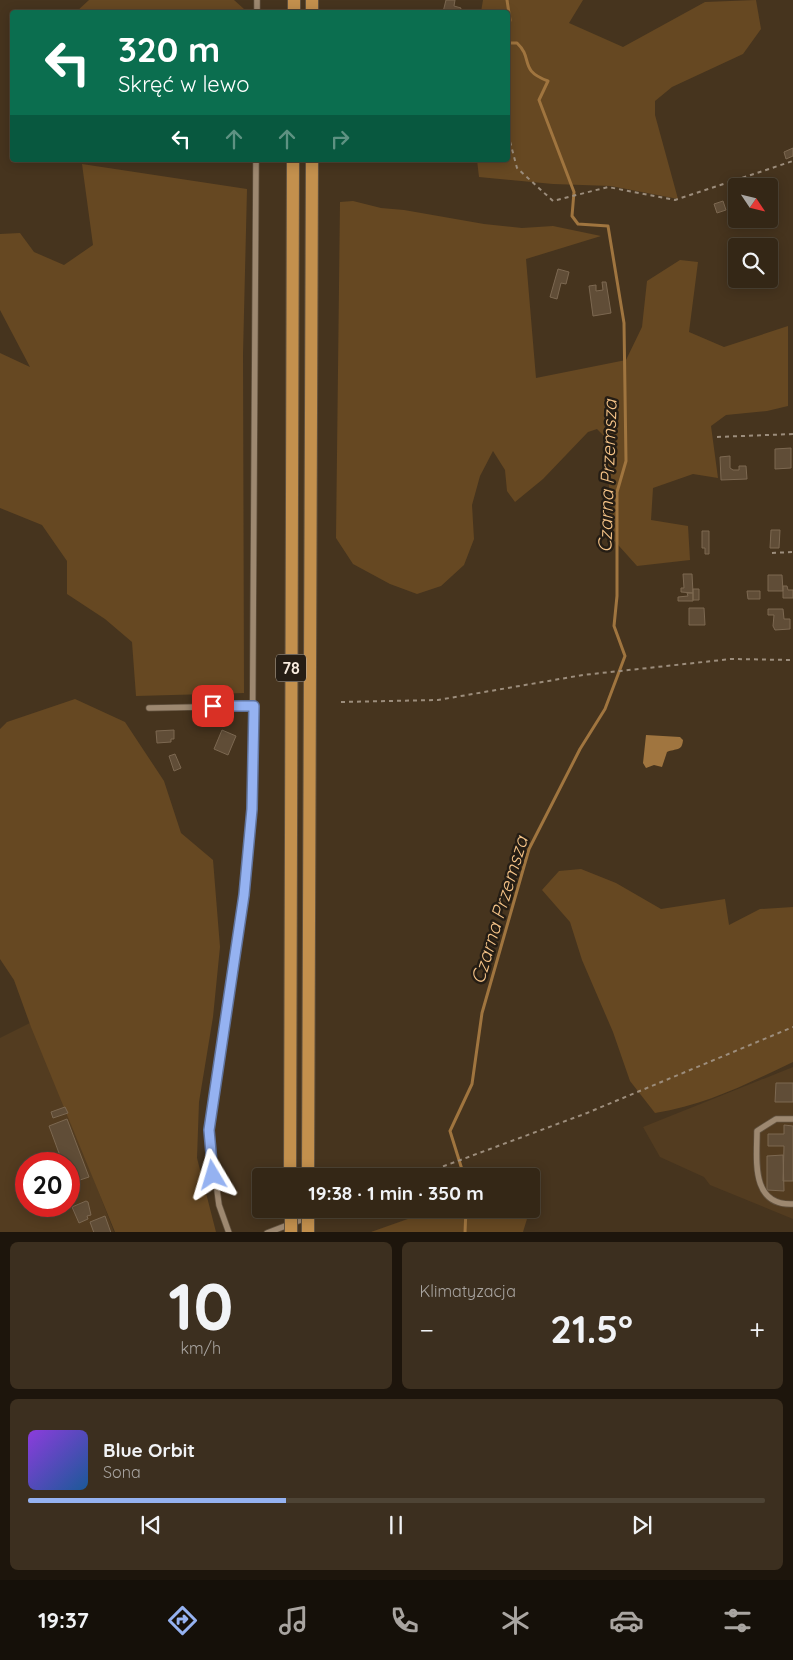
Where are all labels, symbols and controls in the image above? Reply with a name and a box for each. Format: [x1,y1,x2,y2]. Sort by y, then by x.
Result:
text: 320 m [118,27,220,71]
icon: left [35,30,100,95]
text: Skręć w lewo [118,70,250,98]
icon: left [167,125,195,153]
icon: ahead [220,125,248,153]
icon: ahead [273,125,301,153]
icon: right [326,125,354,153]
north arrow [728,178,778,228]
map controls [728,178,778,288]
button: search [728,238,778,288]
water label: Czarna Przemsza [592,398,622,553]
road number: 78 [276,654,306,681]
pin [192,685,234,727]
icon: arrive [199,692,227,720]
water label: Czarna Przemsza [465,832,533,987]
position arrow [186,1148,238,1200]
speed limit sign: 20 [15,1152,80,1217]
text: 19:38 · 1 min · 350 m [308,1181,484,1205]
text: 10 [168,1265,233,1346]
text: Klimatyzacja [420,1281,516,1301]
text: 21.5° [550,1305,633,1353]
text: − [420,1312,434,1347]
text: + [749,1312,765,1347]
text: km/h [180,1338,221,1358]
text: Blue Orbit [103,1438,195,1462]
text: Sona [103,1462,141,1482]
icon: previous [137,1511,165,1539]
icon: pause [382,1511,410,1539]
icon: next [628,1511,656,1539]
icon: directions [165,1603,200,1638]
icon: music [276,1603,311,1638]
icon: phone [387,1603,422,1638]
icon: climate [498,1603,533,1638]
icon: car [609,1603,644,1638]
icon: filters [720,1603,755,1638]
text: 19:37 [38,1606,89,1634]

